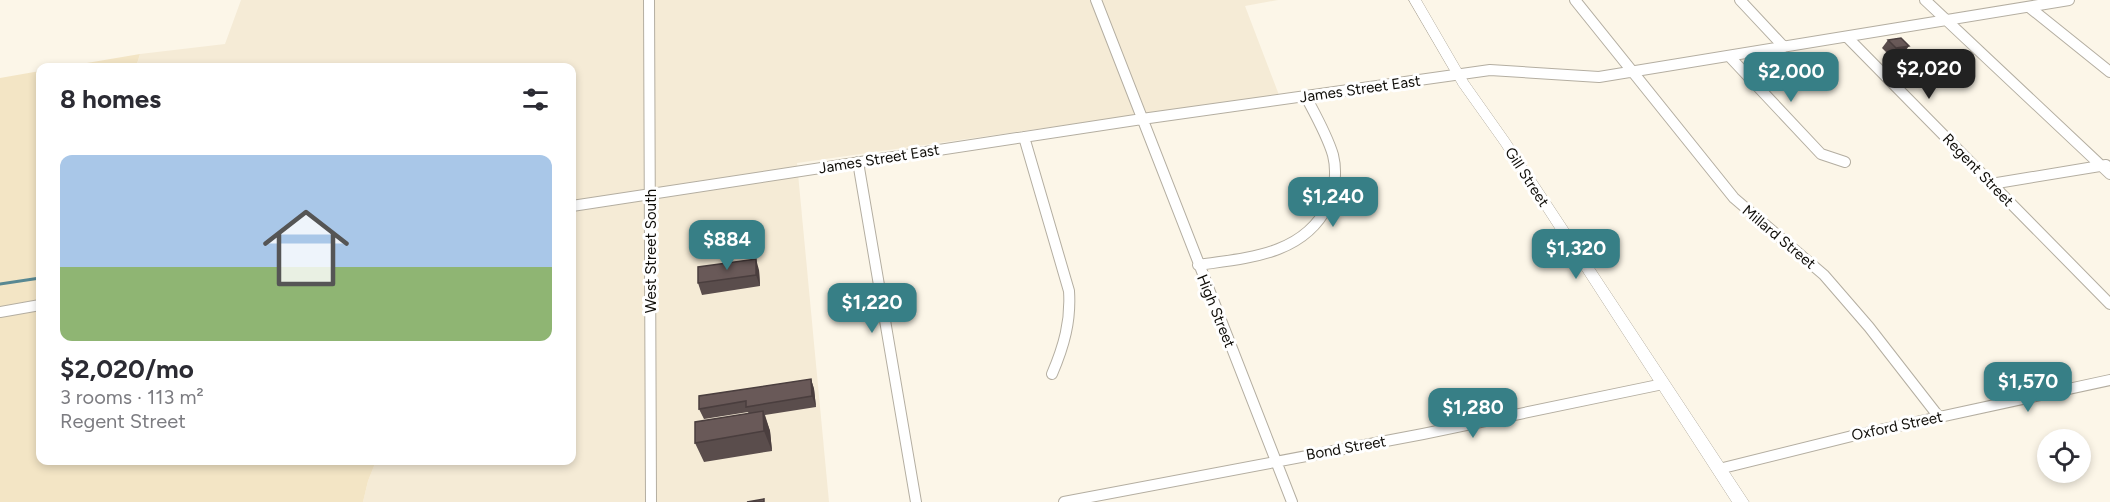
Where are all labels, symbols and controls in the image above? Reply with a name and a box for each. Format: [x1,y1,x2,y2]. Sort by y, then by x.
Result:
pin: $2,020 [1880,49,1978,100]
pin: $2,000 [1742,52,1840,103]
text: $2,020 [1896,56,1962,80]
text: $2,000 [1758,59,1824,83]
street label: James Street East [1298,72,1422,106]
text: 8 homes [60,83,161,115]
icon: filters [519,83,552,116]
street label: Regent Street [1939,130,2017,210]
street label: James Street East [817,141,941,177]
street label: Gill Street [1501,144,1553,210]
pin: $1,240 [1284,177,1382,228]
text: $1,240 [1302,184,1364,208]
street label: West Street South [642,189,660,313]
icon: home [252,194,360,302]
street label: Millard Street [1739,201,1819,273]
pin: $884 [691,220,763,271]
text: $884 [703,227,751,251]
pin: $1,320 [1527,229,1625,280]
text: $1,320 [1546,236,1606,260]
street label: High Street [1193,272,1239,351]
pin: $1,220 [823,283,921,334]
text: $1,220 [842,290,902,314]
text: $2,020/mo [60,353,194,385]
pin: $1,570 [1979,362,2077,413]
text: $1,570 [1998,369,2058,393]
text: 3 rooms · 113 m² [60,385,204,409]
pin: $1,280 [1424,388,1522,439]
text: $1,280 [1442,395,1504,419]
street label: Oxford Street [1850,408,1944,444]
text: Regent Street [60,409,186,433]
map controls [2037,429,2091,483]
button: locate [2037,429,2091,483]
street label: Bond Street [1305,432,1388,464]

